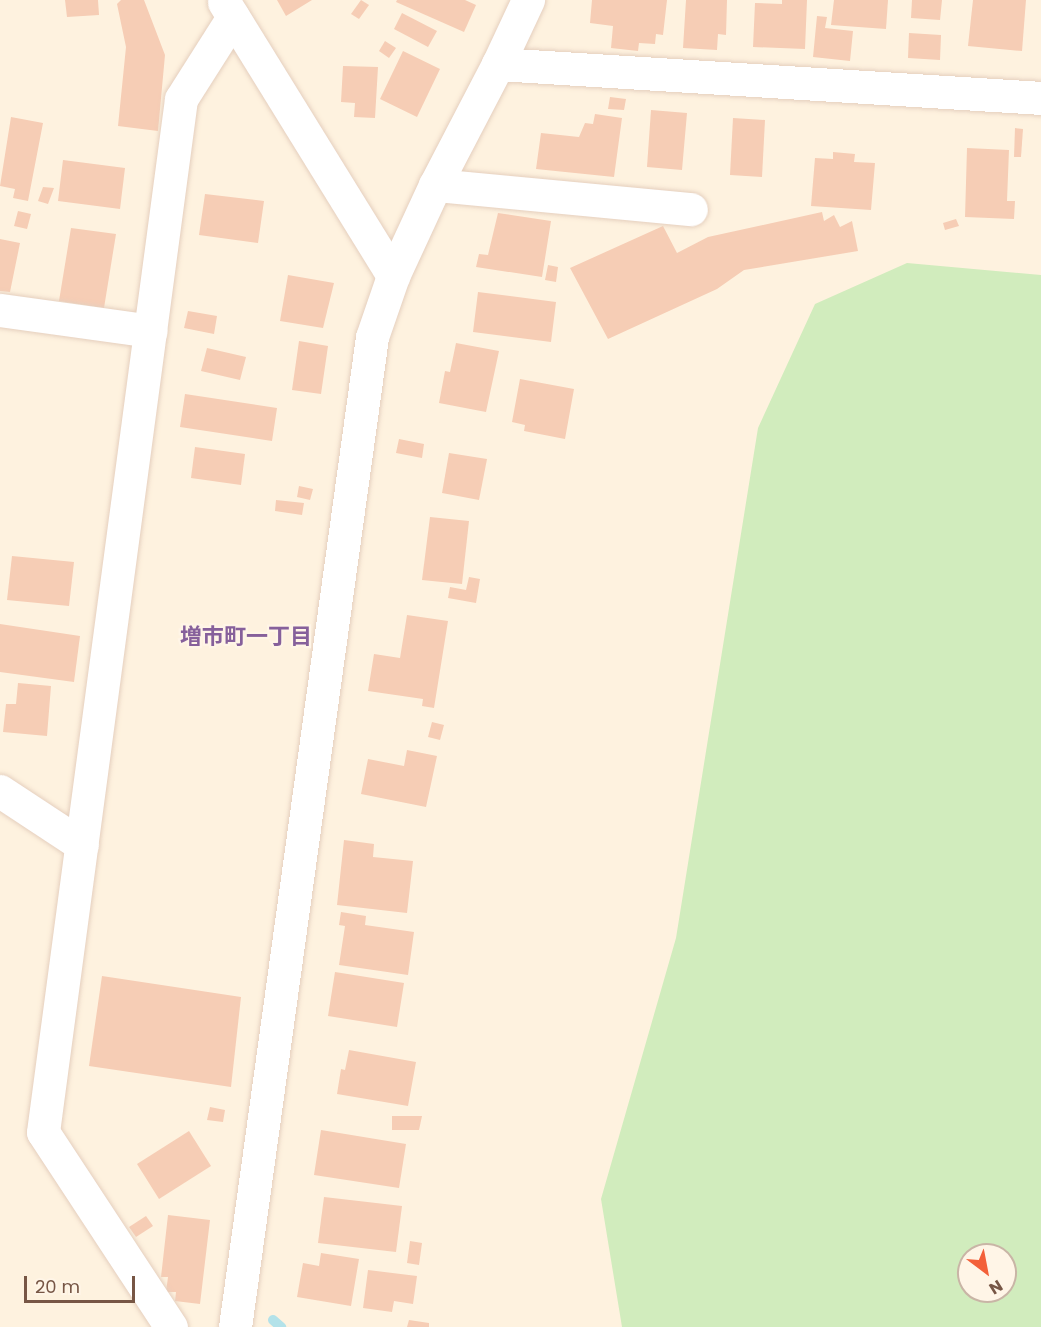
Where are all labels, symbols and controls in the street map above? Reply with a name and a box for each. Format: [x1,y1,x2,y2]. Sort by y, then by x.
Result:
district label: 増市町一丁目 [180,624,312,650]
north arrow [957,1243,1017,1303]
scale bar [27,1264,138,1302]
text: 20 m [35,1274,80,1299]
text: N [985,1274,1007,1300]

